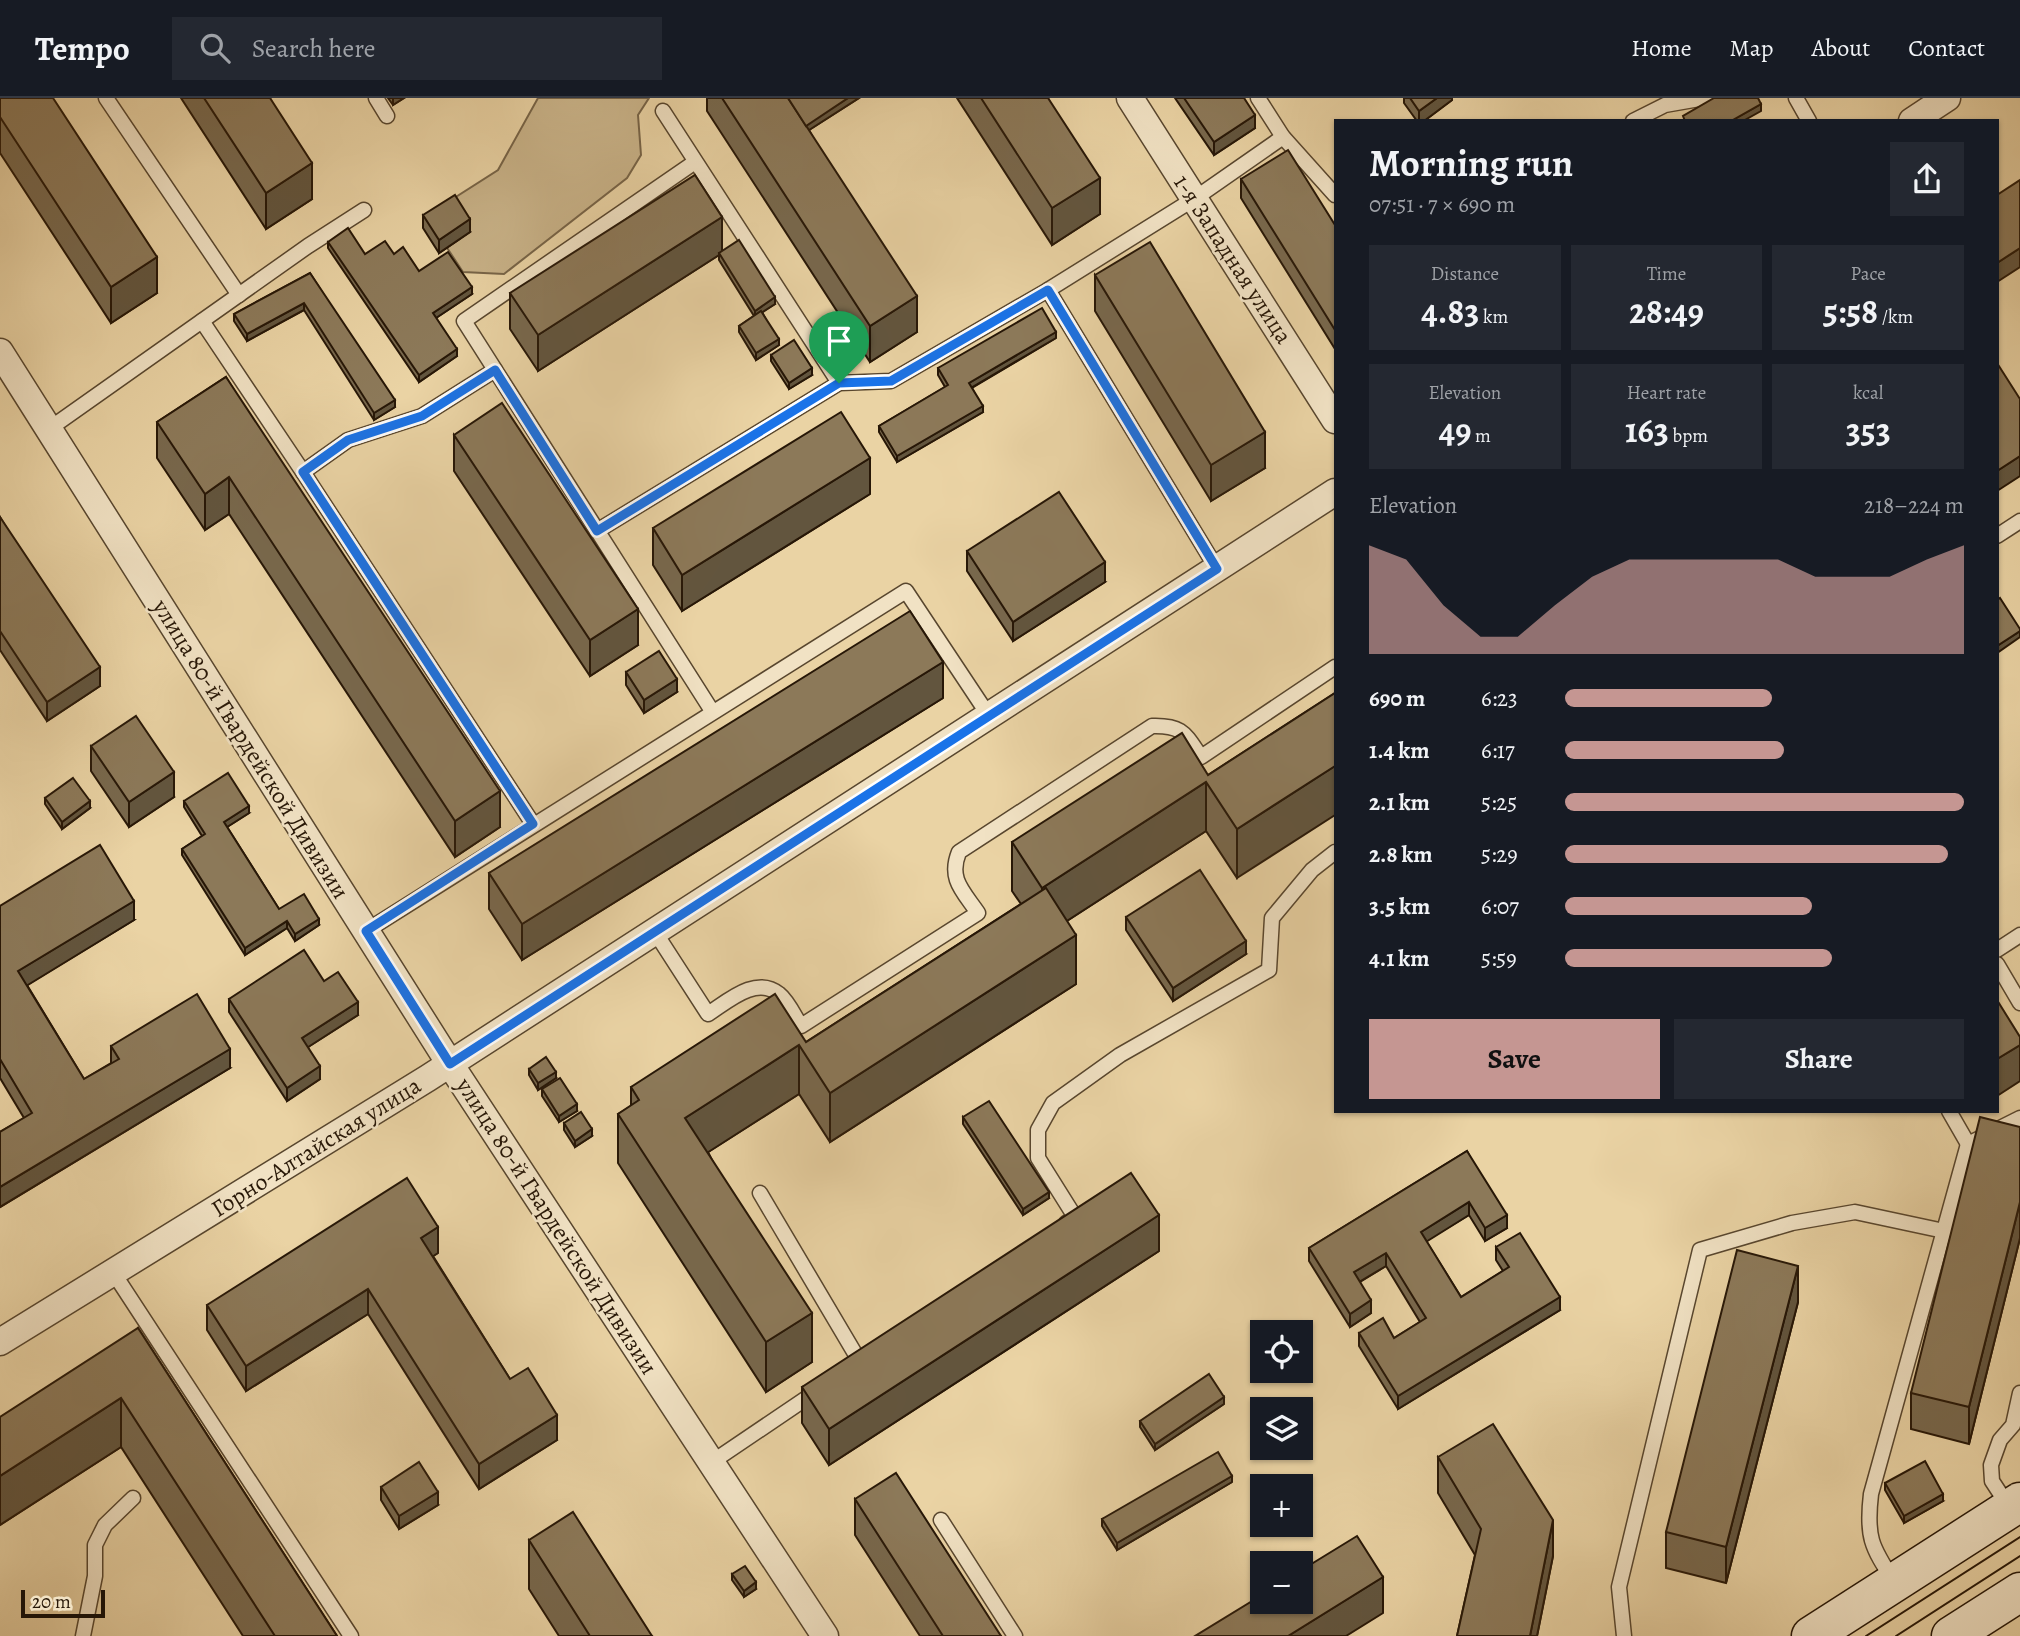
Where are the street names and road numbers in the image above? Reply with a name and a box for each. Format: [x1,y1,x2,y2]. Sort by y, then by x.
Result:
street label: 1-я Западная улица [1166,168,1300,350]
street label: улица 80-й Гвардейской Дивизии [145,592,357,905]
street label: Горно-Алтайская улица [205,1069,427,1225]
street label: улица 80-й Гвардейской Дивизии [448,1071,665,1381]

